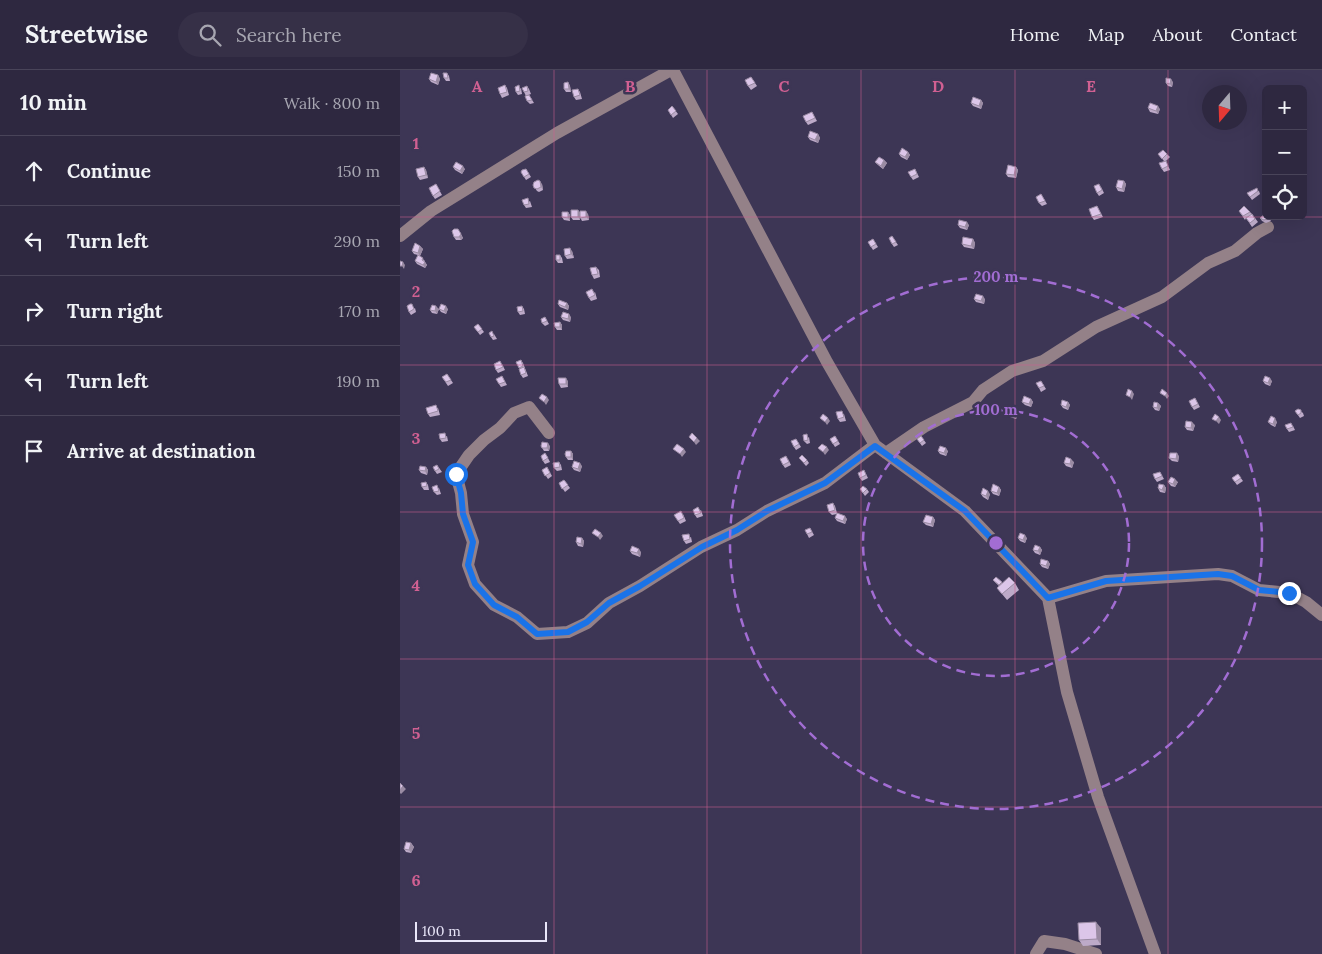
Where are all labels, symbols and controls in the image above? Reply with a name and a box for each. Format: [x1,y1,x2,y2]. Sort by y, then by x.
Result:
search box [178,12,528,57]
text: Streetwise [25,19,148,50]
icon: search [196,21,224,49]
text: Search here [236,23,342,47]
text: Home [1010,23,1060,46]
text: Map [1088,23,1124,46]
text: About [1152,23,1202,46]
text: Contact [1230,23,1297,46]
text: A [472,76,483,96]
text: B [625,76,636,96]
text: C [778,76,790,96]
text: D [932,76,944,96]
text: E [1086,76,1096,96]
north arrow [1202,85,1247,130]
map controls [1262,85,1307,220]
button: + [1262,85,1307,130]
text: 10 min [20,89,87,116]
text: Walk · 800 m [284,93,380,113]
button: − [1262,130,1307,175]
text: 1 [413,133,419,153]
icon: ahead [20,157,48,185]
text: Continue [67,159,151,183]
text: 150 m [337,161,380,181]
button: locate [1262,175,1307,220]
icon: left [20,227,48,255]
text: Turn left [67,229,148,253]
text: 290 m [334,231,380,251]
text: 200 m [974,267,1019,286]
text: 2 [412,281,420,301]
icon: right [20,297,48,325]
text: Turn right [67,299,163,323]
text: 170 m [338,301,380,321]
icon: left [20,367,48,395]
text: Turn left [67,369,148,393]
text: 190 m [336,371,380,391]
text: 100 m [975,400,1018,419]
text: 3 [412,428,421,448]
icon: arrive [20,437,48,465]
text: Arrive at destination [67,439,256,463]
route start [445,463,468,486]
centre of rings [987,534,1005,552]
text: 4 [412,575,421,595]
route end [1278,582,1301,605]
text: 5 [412,723,421,743]
text: 6 [411,870,421,890]
scale bar [415,919,548,942]
text: 100 m [422,922,461,940]

